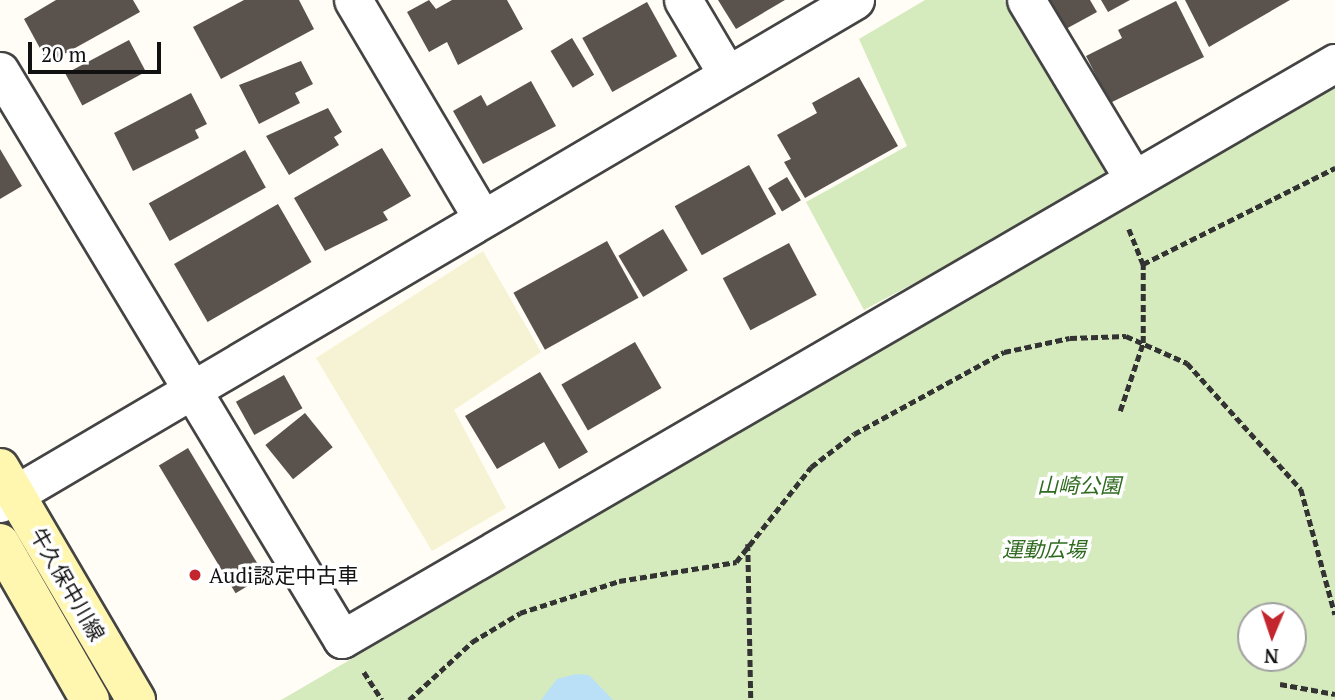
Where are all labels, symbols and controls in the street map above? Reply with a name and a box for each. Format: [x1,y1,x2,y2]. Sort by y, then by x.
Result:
scale bar [32,28,164,72]
text: 20 m [41,40,87,68]
park label: 山崎公園 [1037,472,1121,498]
street label: 牛久保中川線 [26,523,110,645]
park label: 運動広場 [1002,536,1086,562]
place label: Audi認定中古車 [209,562,358,588]
marker: Audi認定中古車 [187,567,203,583]
north arrow [1237,602,1307,672]
text: N [1264,644,1279,669]

